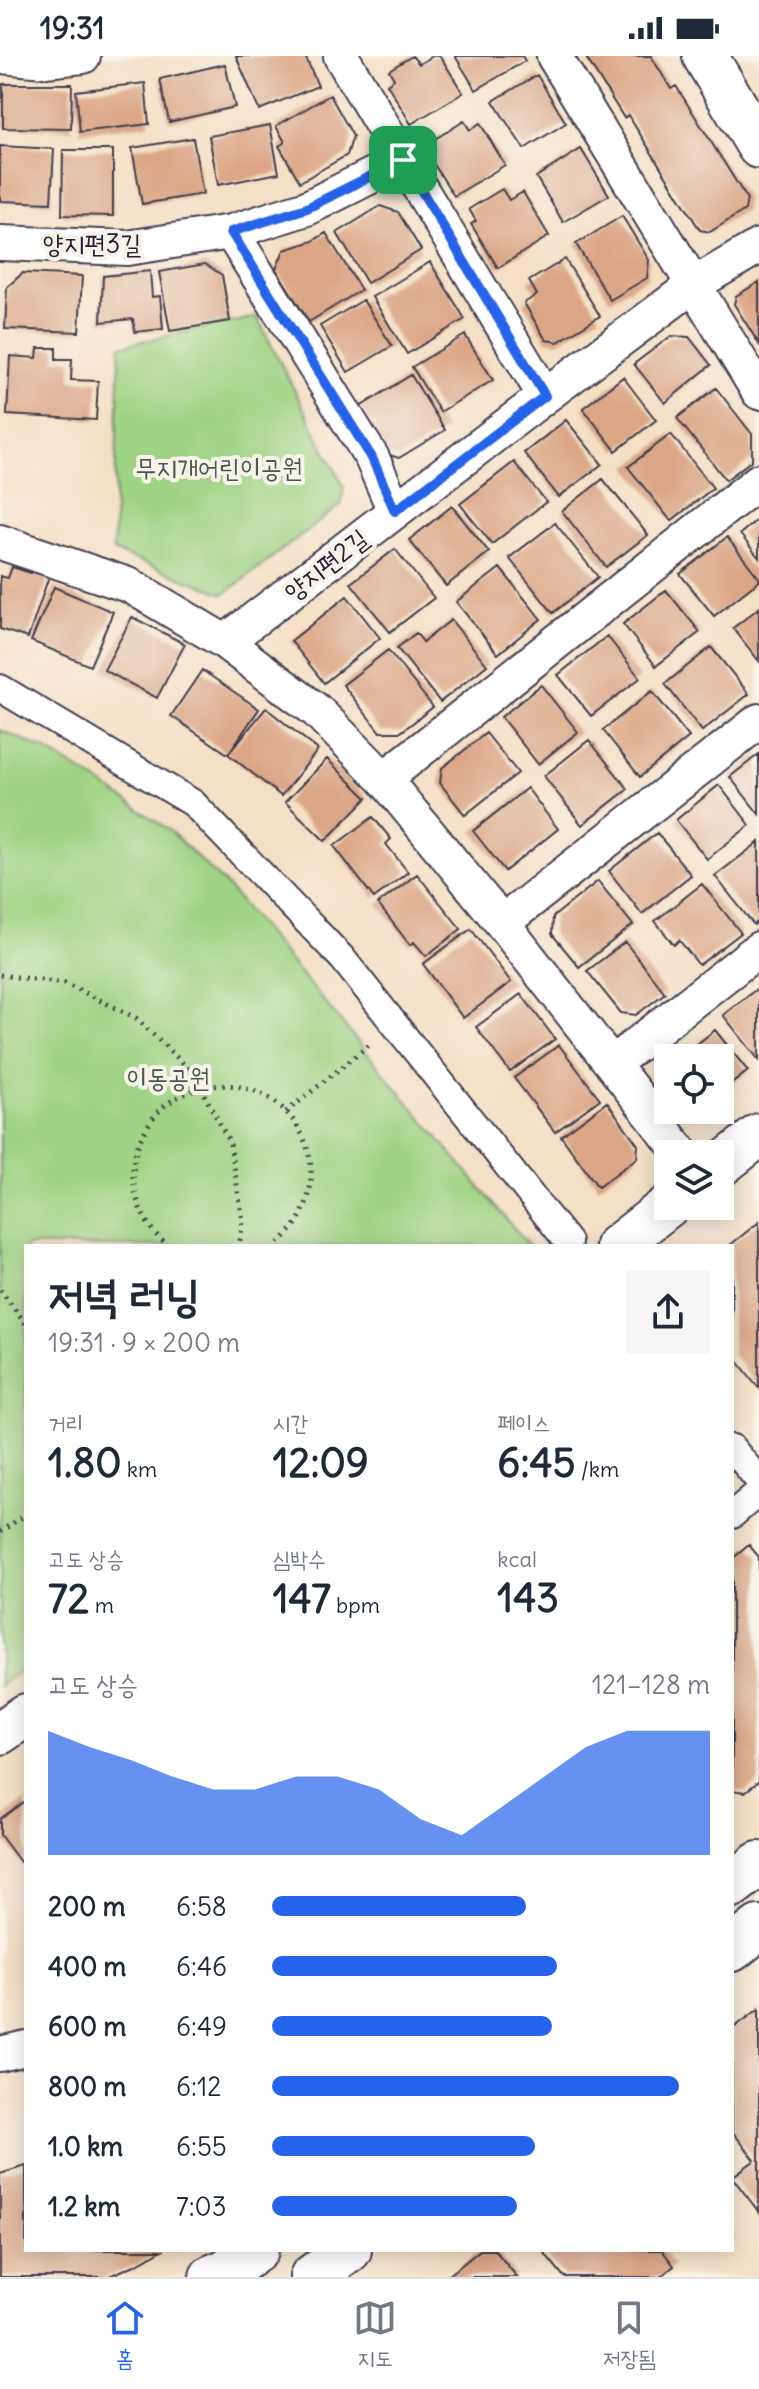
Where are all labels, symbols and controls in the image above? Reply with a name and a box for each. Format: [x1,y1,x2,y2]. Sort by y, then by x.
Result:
text: 19:31 [40,9,105,47]
pin [369,126,437,194]
icon: arrive [381,138,425,182]
street label: 양지편3길 [43,227,141,260]
park label: 무지개어린이공원 [135,451,303,484]
street label: 양지편2길 [277,521,374,608]
map controls [654,1044,734,1220]
button: locate [654,1044,734,1124]
park label: 이동공원 [126,1061,210,1094]
button: layers [654,1140,734,1220]
text: 저녁 러닝 [48,1268,200,1323]
button: share [626,1270,710,1354]
text: 19:31 · 9 × 200 m [48,1326,240,1359]
text: 거리 [48,1409,83,1437]
text: 시간 [273,1409,308,1437]
text: 페이스 [497,1409,550,1437]
text: 1.80 [48,1438,122,1488]
text: 12:09 [273,1438,369,1488]
text: 6:45 [497,1438,576,1488]
text: km [122,1455,157,1483]
text: /km [576,1455,619,1483]
text: 고도 상승 [48,1545,124,1573]
text: 심박수 [273,1545,326,1573]
text: kcal [497,1545,537,1573]
text: 143 [497,1573,559,1623]
text: 72 [48,1574,90,1624]
text: 147 [273,1574,331,1624]
text: m [90,1591,114,1619]
text: bpm [331,1591,380,1619]
text: 고도 상승 [48,1668,138,1701]
text: 121–128 m [592,1668,710,1701]
text: 200 m [48,1890,125,1923]
text: 6:58 [176,1890,227,1923]
text: 400 m [48,1950,126,1983]
text: 6:46 [176,1950,227,1983]
text: 600 m [48,2010,126,2043]
text: 6:49 [176,2010,227,2043]
text: 800 m [48,2070,126,2103]
text: 6:12 [176,2070,221,2103]
text: 1.0 km [48,2130,123,2163]
text: 6:55 [176,2130,227,2163]
text: 1.2 km [48,2190,120,2223]
text: 7:03 [176,2190,227,2223]
tab: 홈 [103,2296,147,2373]
tab: 지도 [353,2296,397,2373]
tab: 저장됨 [603,2296,656,2373]

